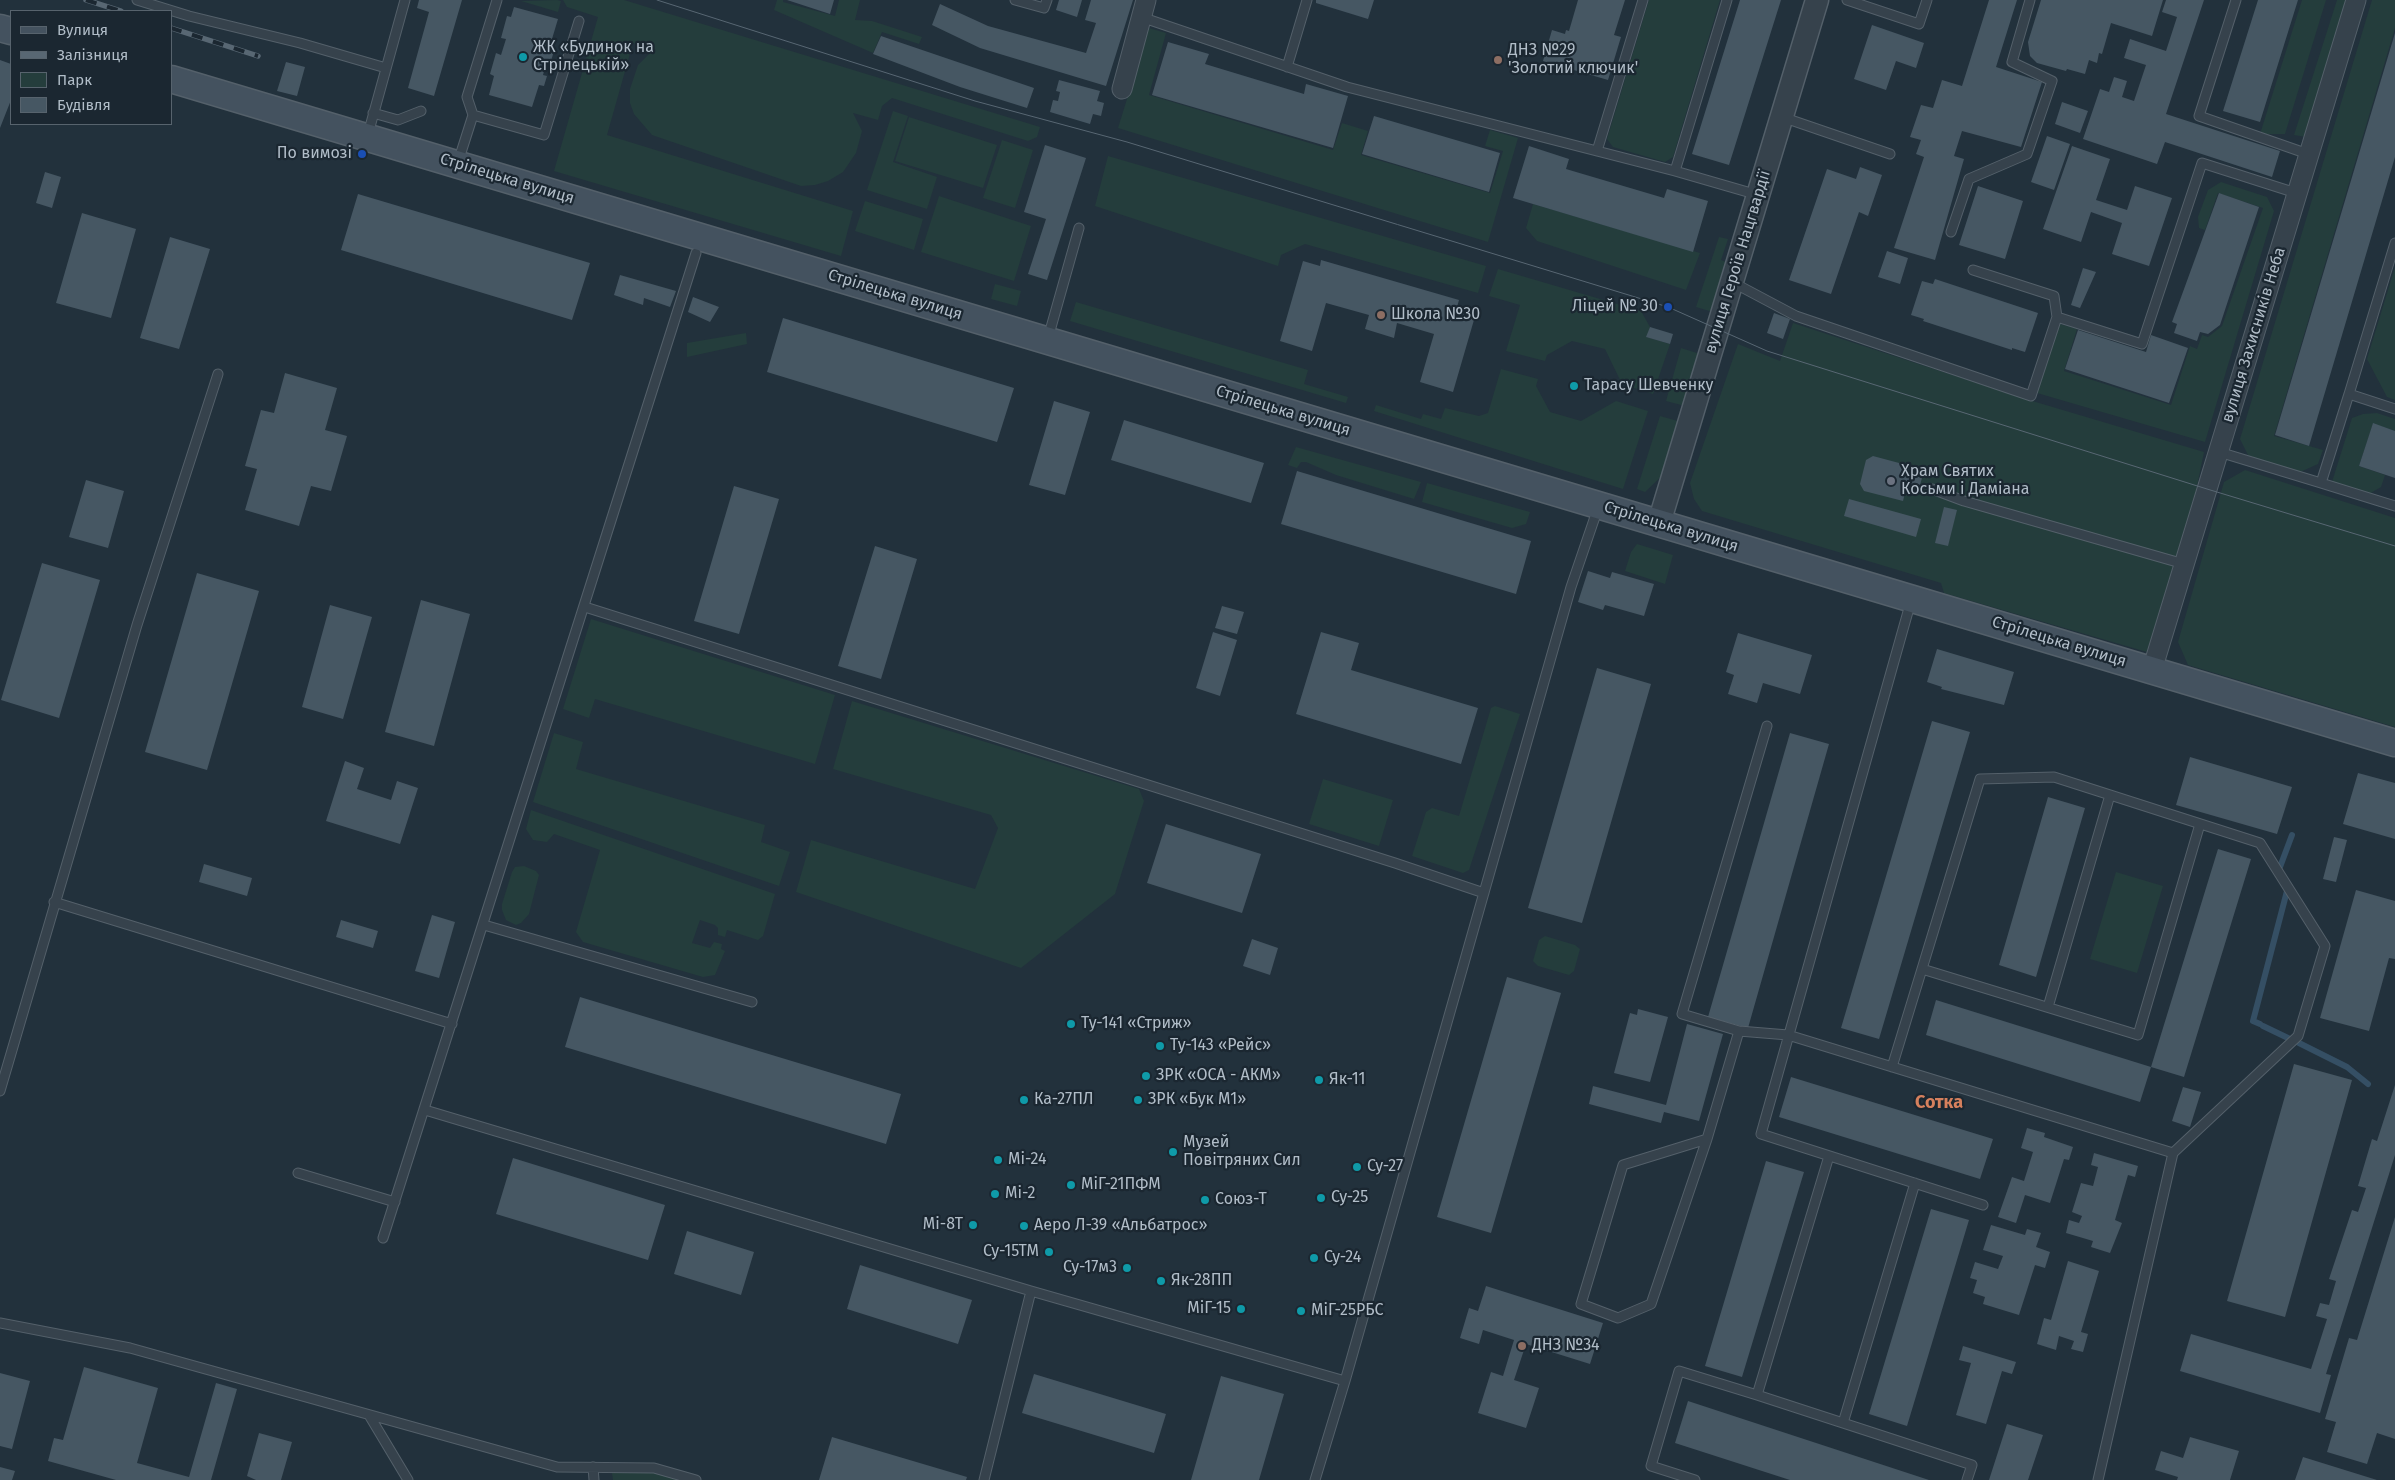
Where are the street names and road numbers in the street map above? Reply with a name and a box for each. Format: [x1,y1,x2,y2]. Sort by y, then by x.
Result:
street label: Стрілецька вулиця [438,149,576,209]
street label: вулиця Героїв Нацгвардії [1701,168,1775,356]
street label: вулиця Захисників Неба [2218,245,2290,425]
street label: Стрілецька вулиця [826,265,964,325]
street label: Стрілецька вулиця [1214,381,1352,441]
street label: Стрілецька вулиця [1602,497,1740,557]
street label: Стрілецька вулиця [1990,612,2128,672]

